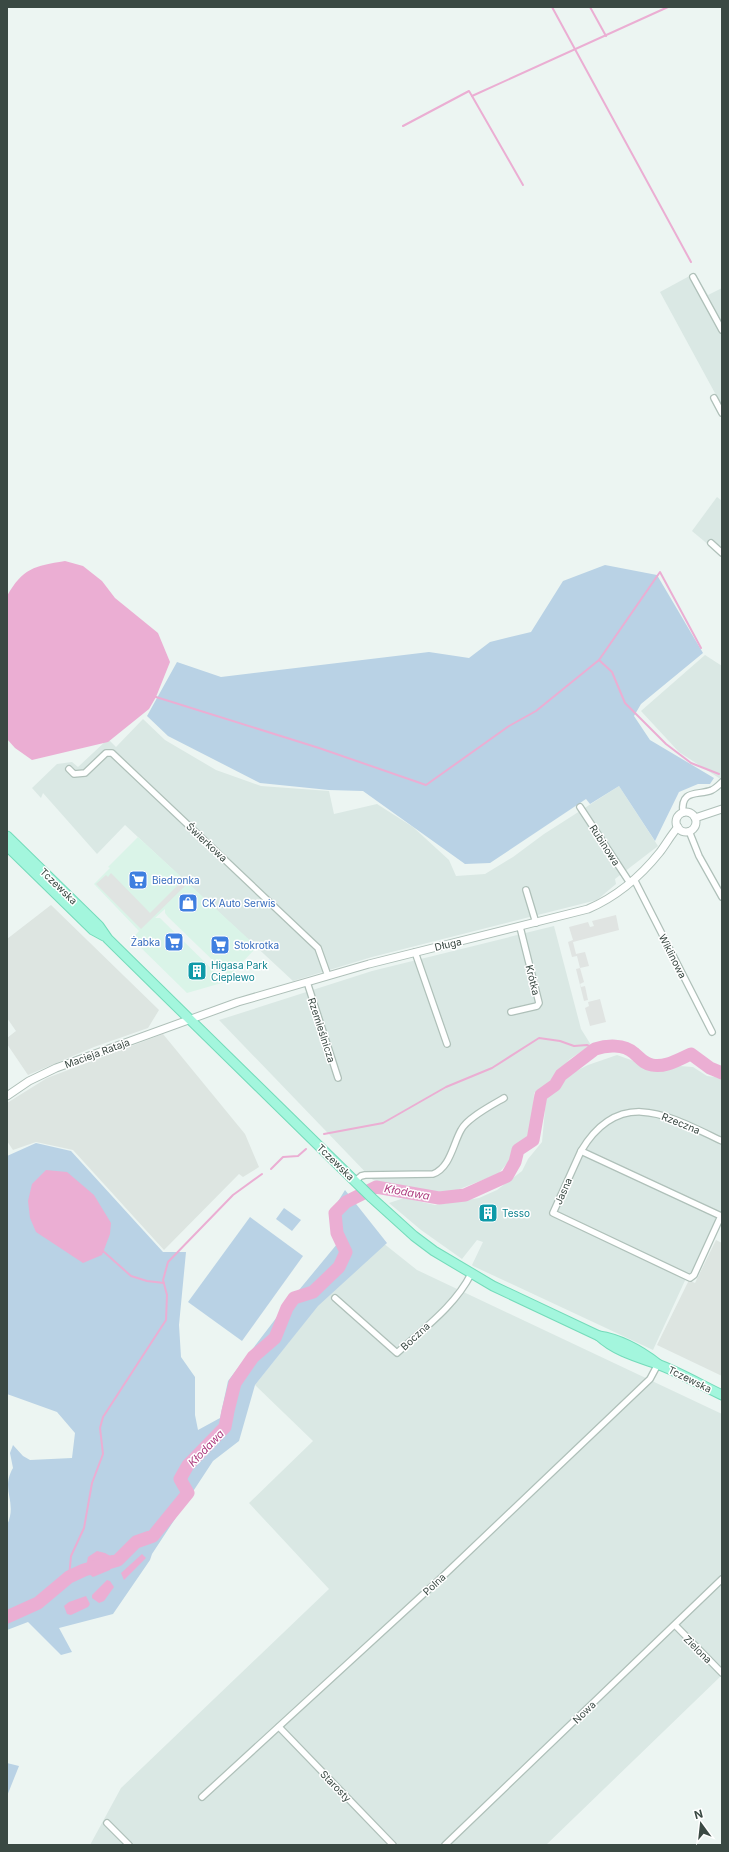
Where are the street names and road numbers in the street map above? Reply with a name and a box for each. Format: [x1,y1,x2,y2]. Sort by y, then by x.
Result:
street label: Świerkowa [184,819,231,864]
street label: Rubinowa [587,822,623,868]
street label: Tczewska [38,865,80,907]
street label: Wiklinowa [657,932,689,980]
street label: Długa [433,935,463,953]
street label: Krótka [523,964,543,996]
street label: Rzemieślnicza [306,996,338,1064]
street label: Macieja Rataja [63,1036,131,1070]
street label: Rzeczna [660,1110,702,1136]
street label: Tczewska [315,1141,357,1183]
street label: Jasna [552,1176,574,1206]
street label: Boczna [398,1320,432,1352]
street label: Tczewska [666,1363,714,1395]
street label: Polna [420,1571,448,1597]
street label: Zielona [682,1633,714,1665]
street label: Nowa [570,1698,598,1726]
street label: Starosty [318,1768,354,1805]

